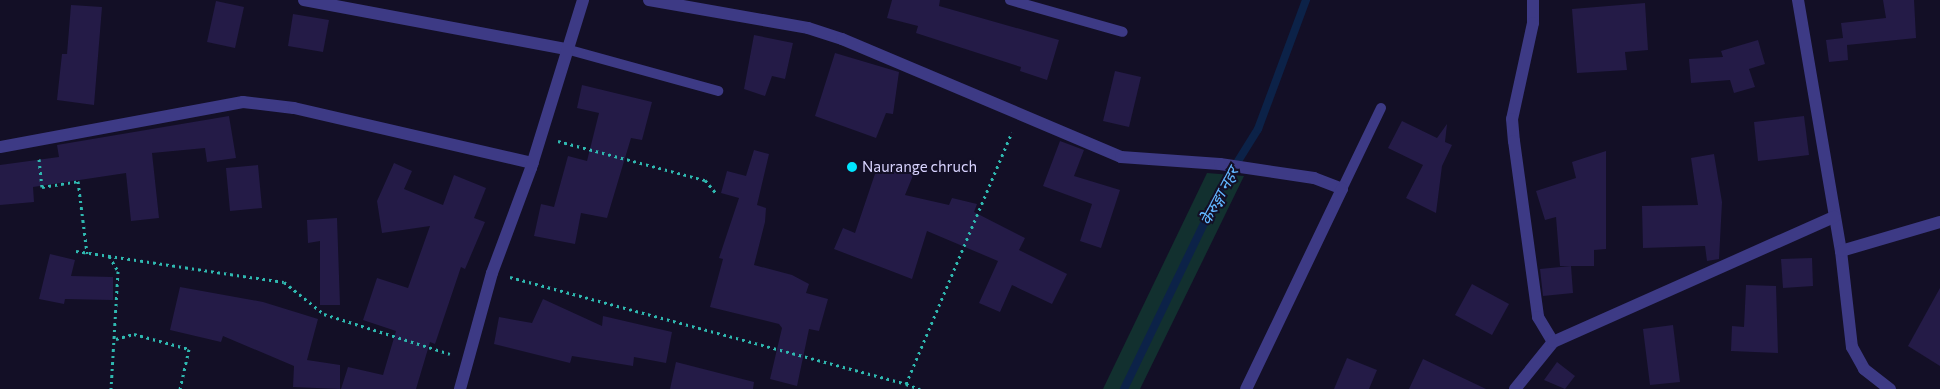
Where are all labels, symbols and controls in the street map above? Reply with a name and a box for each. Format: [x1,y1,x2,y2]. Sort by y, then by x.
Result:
place label: Naurange chruch [862,158,977,176]
marker: Naurange chruch [846,161,858,173]
water label: केेरुङ्गा नहर [1196,164,1242,228]

